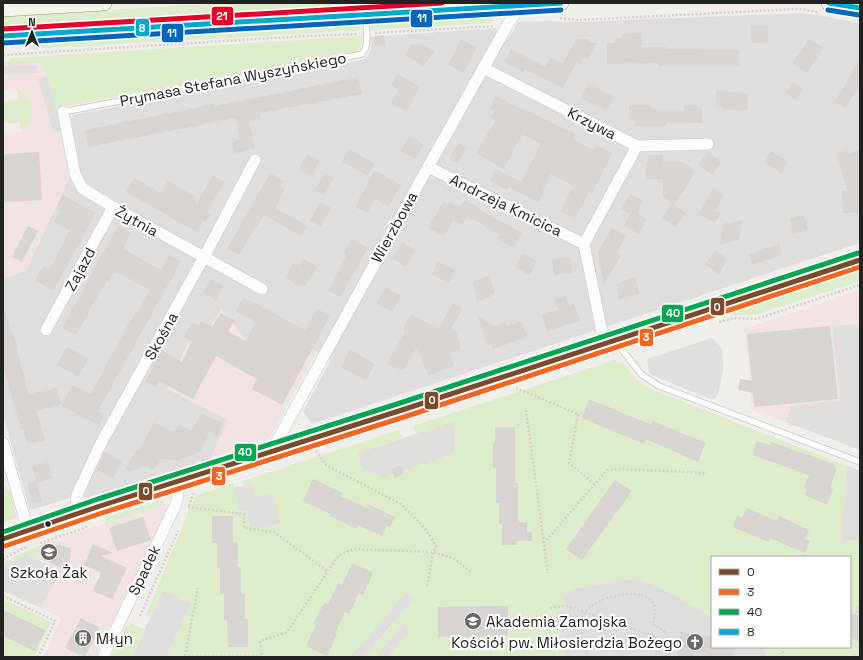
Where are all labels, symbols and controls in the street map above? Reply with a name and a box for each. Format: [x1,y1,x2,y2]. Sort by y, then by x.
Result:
line badge: 21 [211,6,234,26]
text: 21 [216,9,228,23]
line badge: 11 [410,9,433,28]
text: 11 [417,11,427,25]
north arrow [12,12,52,52]
text: N [28,15,36,29]
line badge: 8 [135,18,150,37]
text: 8 [139,21,146,35]
line badge: 11 [161,23,184,43]
text: 11 [167,26,177,40]
street label: Prymasa Stefana Wyszyńskiego [118,48,348,110]
street label: Krzywa [564,103,620,144]
street label: Andrzeja Kmicica [447,170,566,241]
street label: Wierzbowa [367,188,422,266]
street label: Żytnia [112,201,162,241]
street label: Zajazd [61,244,99,294]
line badge: 0 [710,297,725,316]
text: 0 [713,300,721,314]
line badge: 40 [661,304,684,323]
text: 40 [666,306,680,320]
street label: Skośna [140,308,182,363]
line badge: 3 [639,328,654,347]
text: 3 [643,330,650,344]
line badge: 0 [424,391,439,410]
text: 0 [428,393,436,407]
line badge: 40 [234,443,257,462]
text: 40 [238,445,252,459]
line badge: 3 [211,466,226,486]
text: 3 [216,469,223,483]
line badge: 0 [138,482,153,501]
text: 0 [142,484,150,498]
unlabelled marker [43,519,53,529]
school or university icon: Szkoła Żak [39,542,59,562]
street label: Spadek [124,542,164,598]
legend [711,556,851,648]
place label: Szkoła Żak [10,563,88,582]
text: 0 [747,564,755,580]
text: 3 [747,584,754,600]
text: 40 [747,604,762,620]
school or university icon: Akademia Zamojska [463,611,483,631]
place label: Akademia Zamojska [486,612,627,631]
text: 8 [747,624,754,640]
building icon: Młyn [73,628,93,648]
place label: Młyn [96,629,133,648]
church icon: Kościół pw. Miłosierdzia Bożego [685,632,705,652]
place label: Kościół pw. Miłosierdzia Bożego [451,633,682,652]

